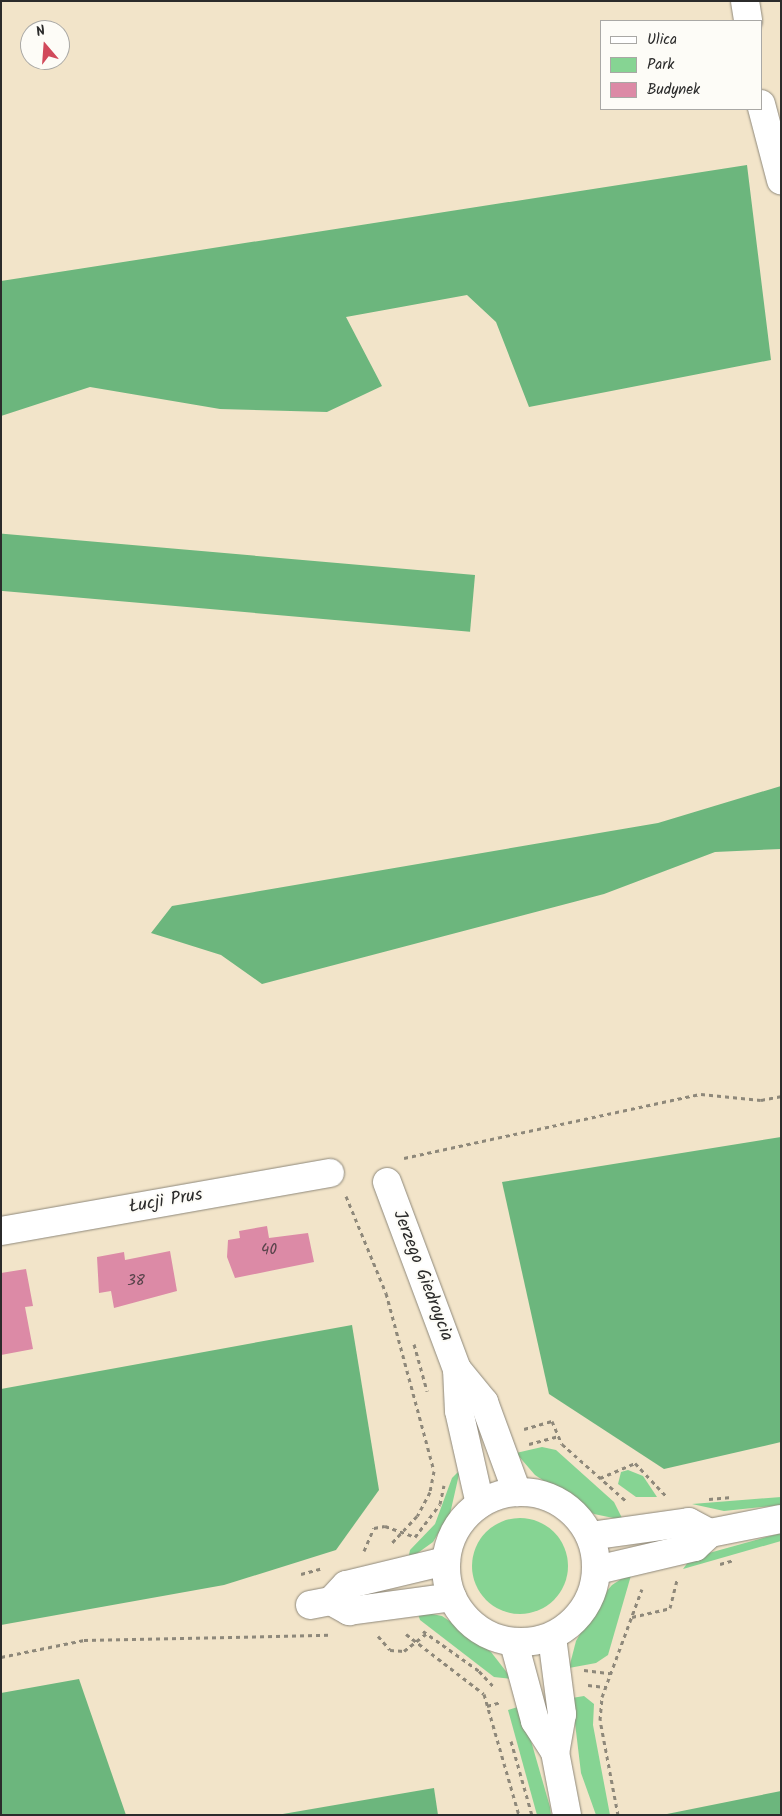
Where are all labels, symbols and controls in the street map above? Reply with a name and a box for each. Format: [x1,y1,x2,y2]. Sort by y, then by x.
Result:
north arrow [20,20,70,70]
text: N [33,20,48,44]
legend [600,20,762,110]
text: Ulica [647,28,677,52]
text: Park [647,53,674,77]
text: Budynek [647,78,700,102]
street label: Łucji Prus [128,1185,204,1219]
street label: Jerzego Giedroycia [387,1208,457,1344]
house number: 40 [261,1242,277,1260]
house number: 38 [127,1273,145,1291]

